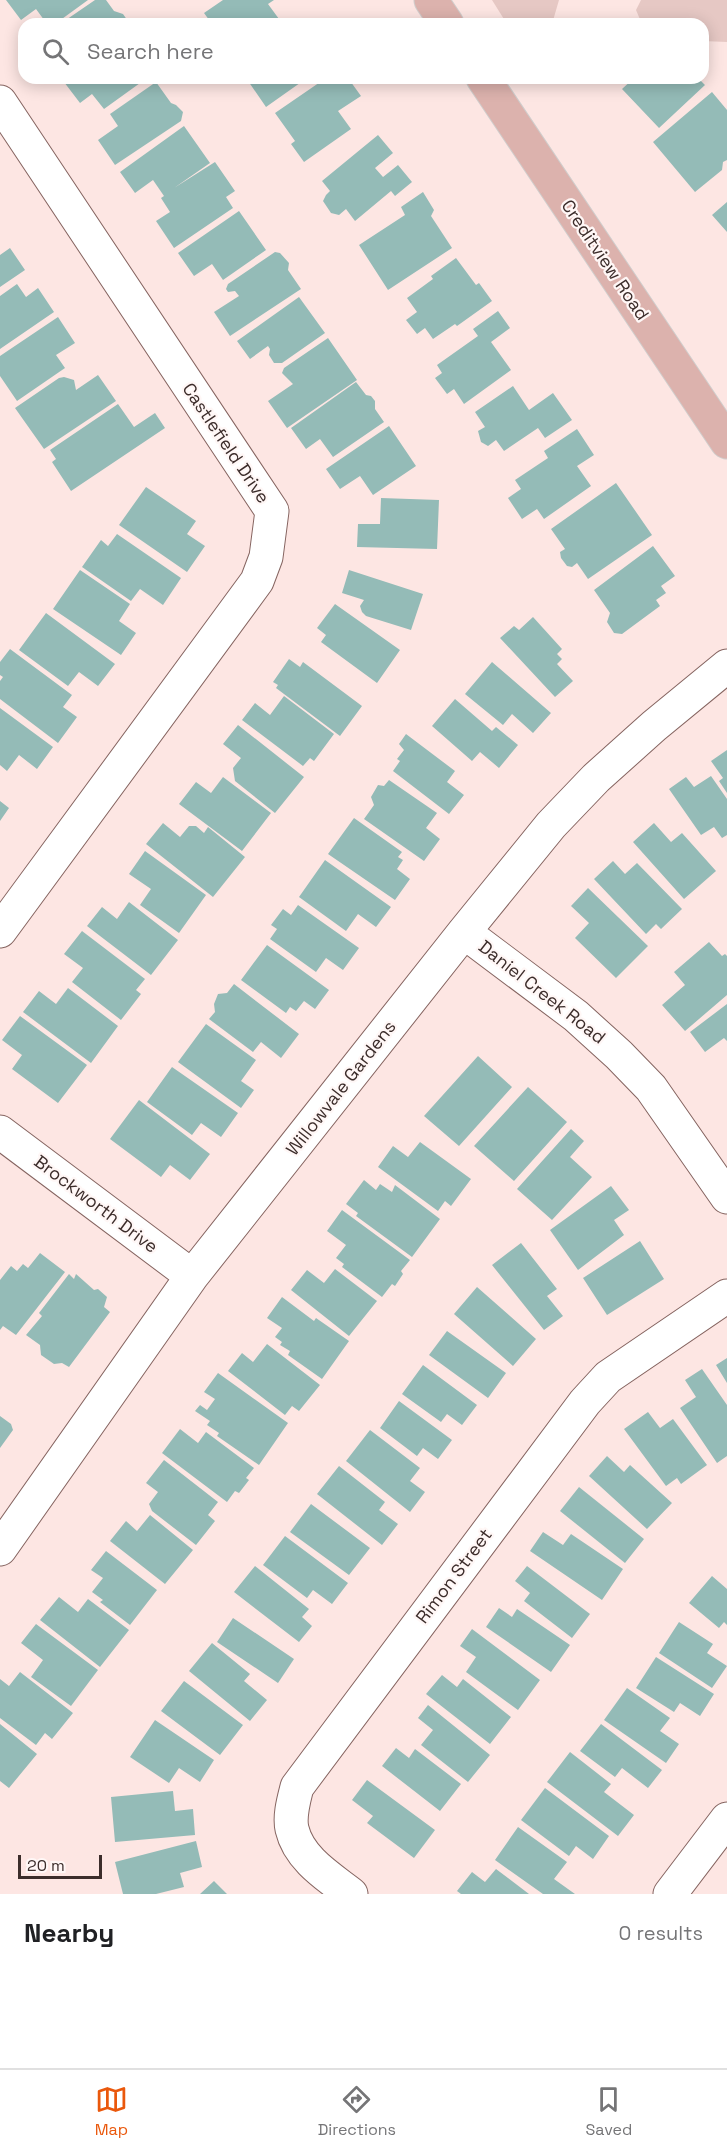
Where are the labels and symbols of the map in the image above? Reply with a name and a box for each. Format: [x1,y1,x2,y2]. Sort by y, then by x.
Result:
street label: Creditview Road [557,195,654,325]
street label: Castlefield Drive [178,378,275,507]
street label: Daniel Creek Road [474,935,611,1048]
street label: Willowvale Gardens [281,1015,401,1160]
street label: Brockworth Drive [30,1150,163,1258]
street label: Rimon Street [410,1524,497,1628]
scale bar [18,1852,102,1880]

